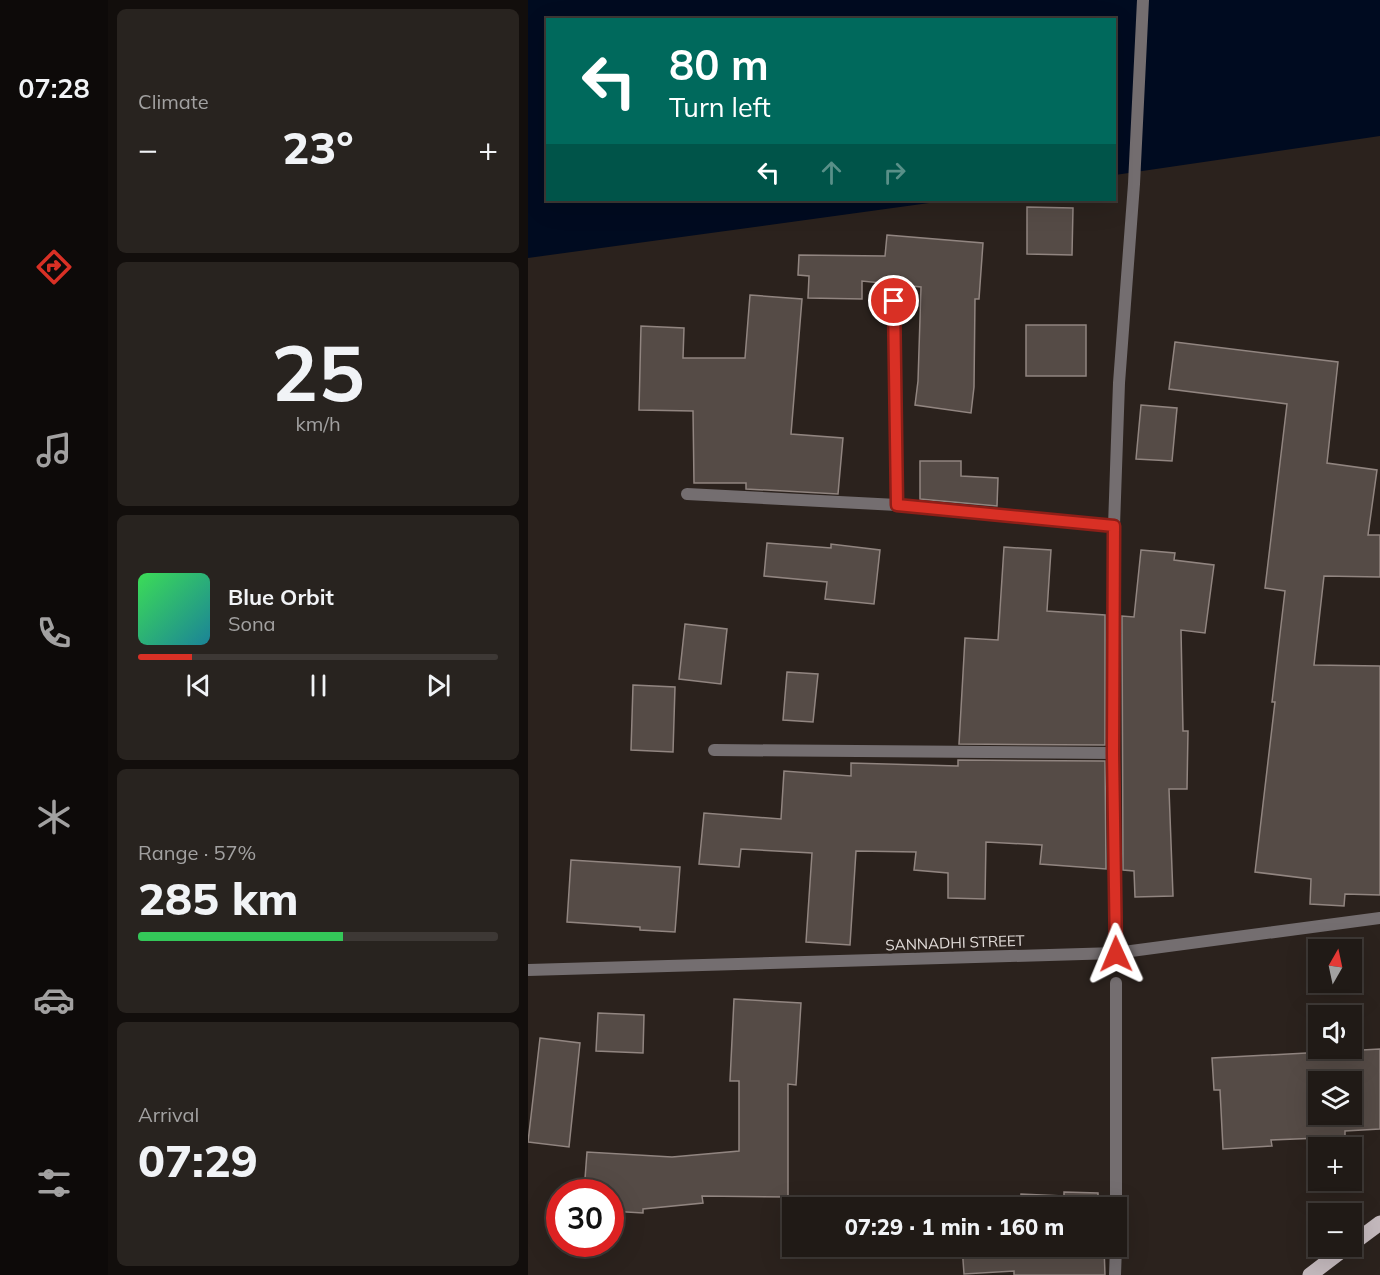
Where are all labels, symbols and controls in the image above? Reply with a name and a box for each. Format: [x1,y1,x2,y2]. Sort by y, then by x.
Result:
text: 80 m [669,38,769,91]
icon: left [570,42,648,120]
text: 07:28 [18,71,90,105]
text: Climate [138,89,209,114]
text: Turn left [669,90,771,124]
text: 23° [282,119,354,175]
text: − [138,128,158,169]
text: + [478,128,498,169]
icon: left [752,156,785,189]
icon: ahead [815,156,848,189]
icon: right [878,156,911,189]
icon: directions [33,246,75,288]
pin [868,275,919,326]
icon: arrive [877,284,910,317]
text: 25 [271,323,365,421]
text: km/h [295,411,341,436]
icon: music [33,429,75,471]
text: Blue Orbit [228,583,334,611]
text: Sona [228,611,276,636]
icon: phone [33,612,75,654]
icon: previous [182,669,215,702]
icon: pause [302,669,335,702]
icon: next [422,669,455,702]
icon: climate [33,796,75,838]
text: Range · 57% [138,840,256,865]
text: 285 km [138,870,299,926]
position arrow [1084,922,1148,986]
street label: SANNADHI STREET [885,931,1025,954]
north arrow [1308,939,1362,993]
map controls [1308,939,1362,1257]
icon: car [33,979,75,1021]
button: sound [1308,1005,1362,1059]
button: layers [1308,1071,1362,1125]
text: Arrival [138,1102,199,1127]
text: 07:29 [138,1132,258,1188]
button: + [1308,1137,1362,1191]
icon: filters [33,1162,75,1204]
speed limit sign: 30 [546,1179,624,1257]
button: − [1308,1203,1362,1257]
text: 07:29 · 1 min · 160 m [845,1213,1064,1241]

